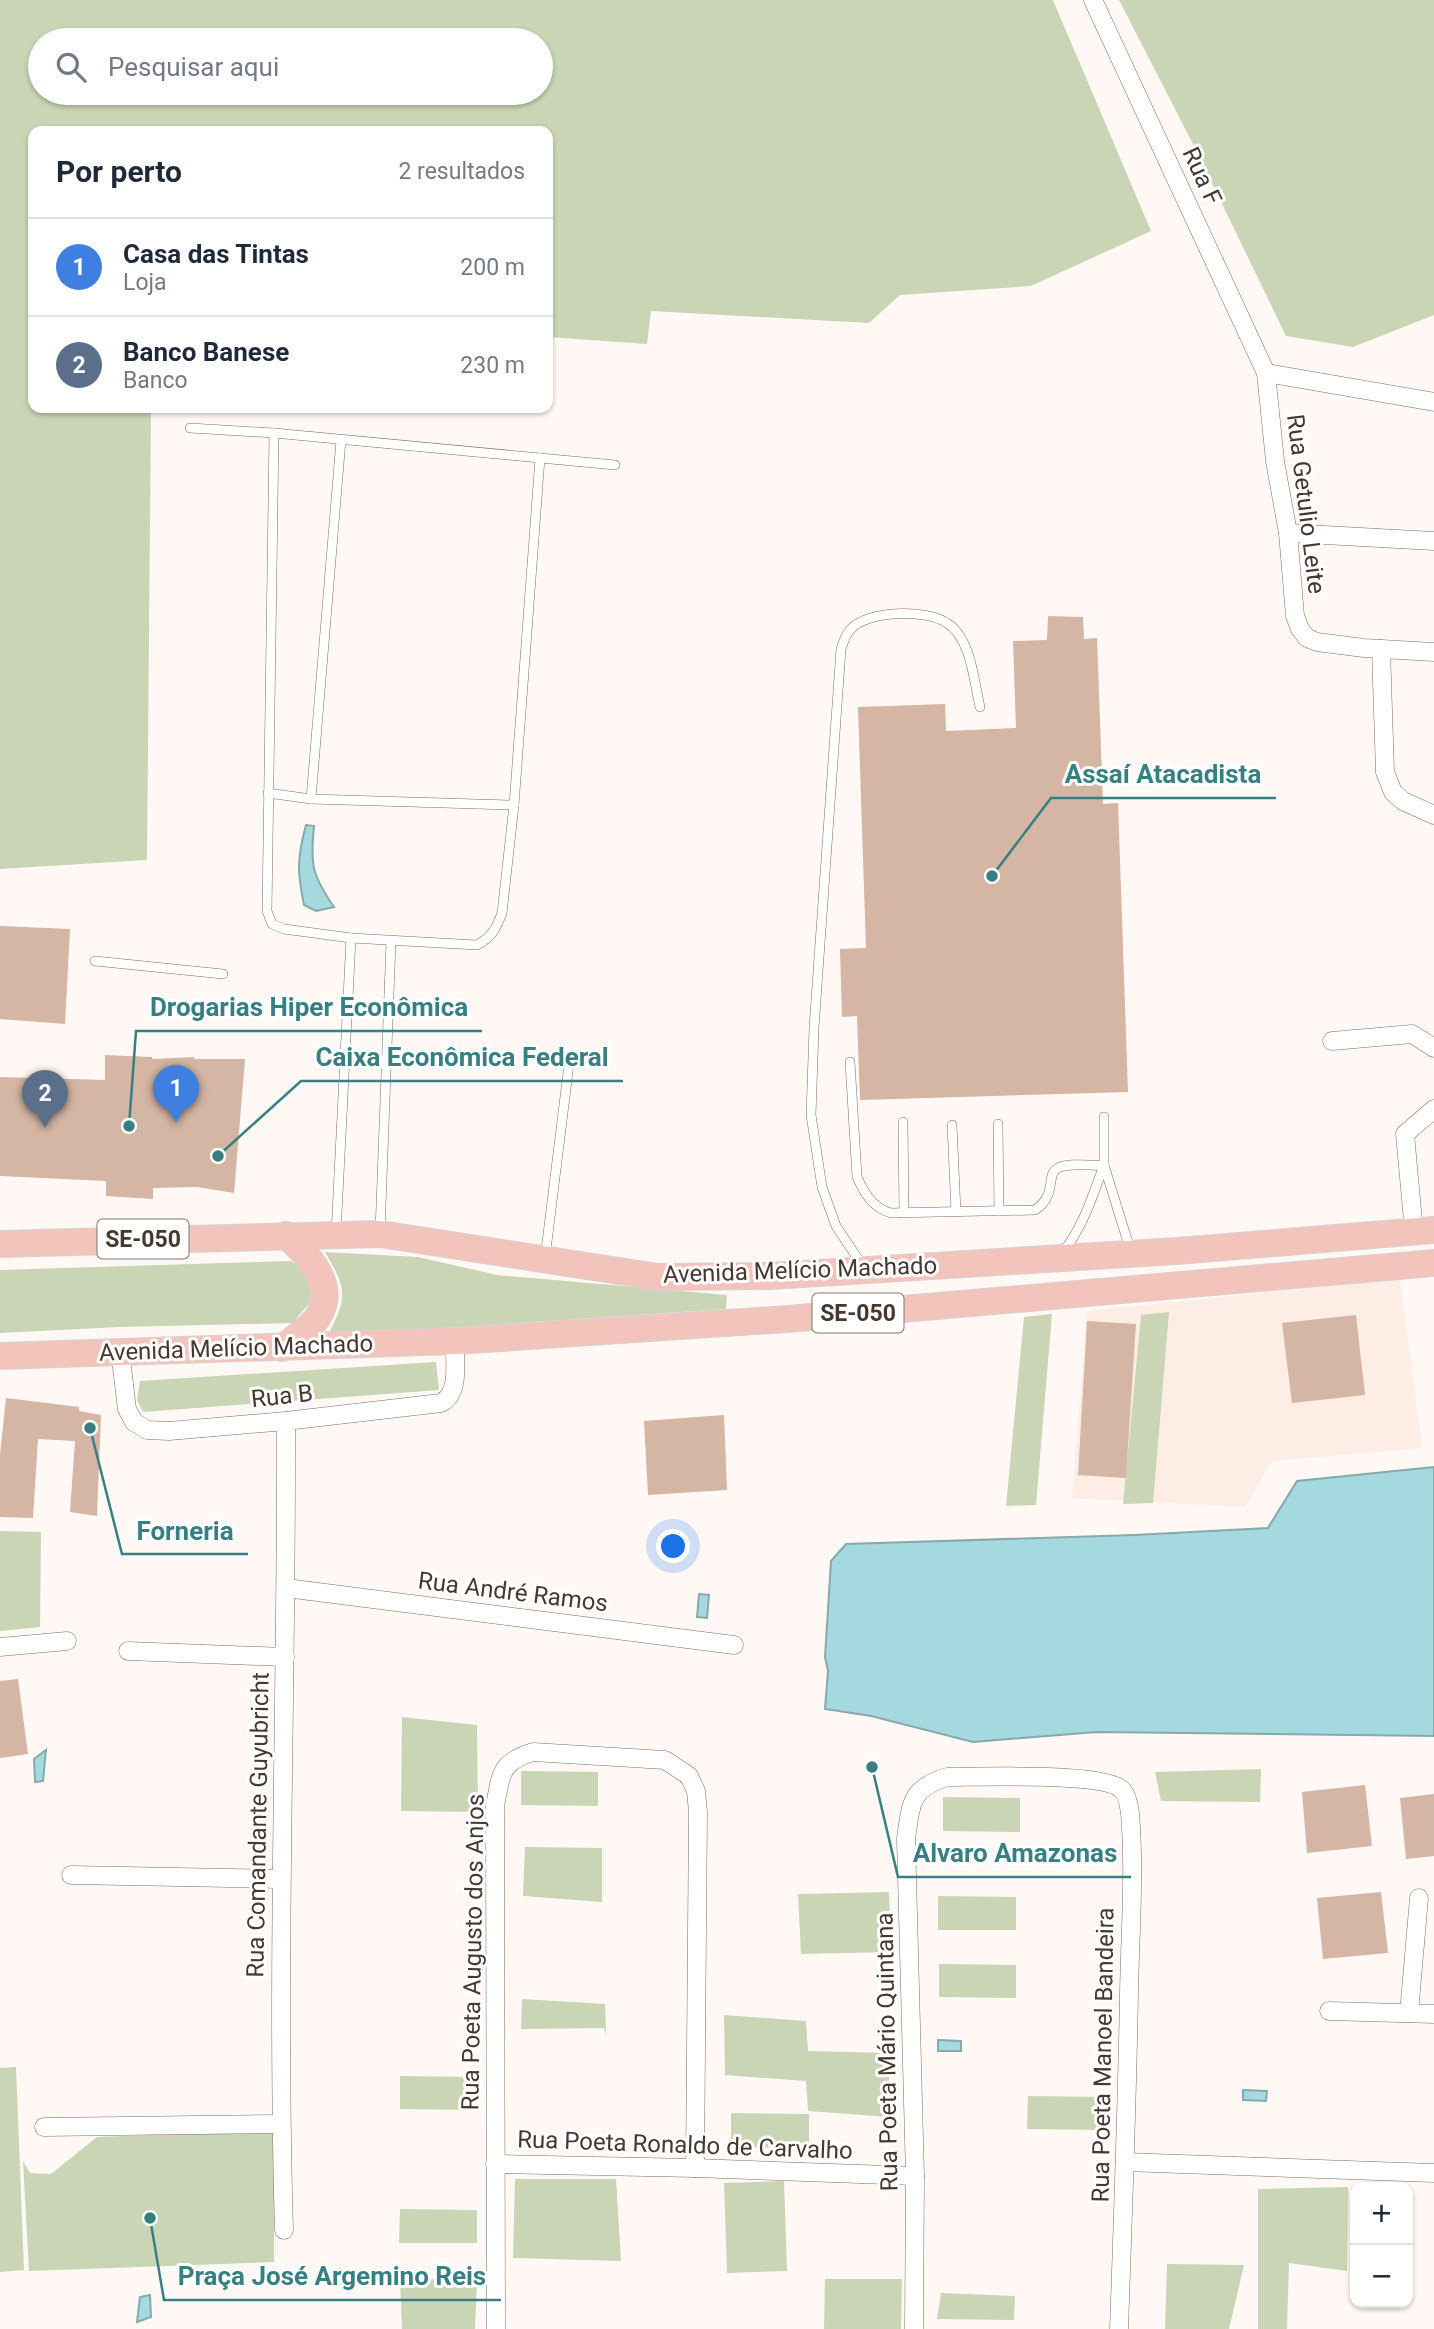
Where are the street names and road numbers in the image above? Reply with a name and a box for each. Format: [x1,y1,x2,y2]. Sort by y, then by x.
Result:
street label: Rua F [1177,143,1227,209]
street label: Rua Getulio Leite [1281,413,1331,595]
road number: SE-050 [97,1220,188,1258]
street label: Avenida Melício Machado [662,1251,938,1289]
road number: SE-050 [812,1294,903,1332]
street label: Avenida Melício Machado [98,1329,374,1367]
street label: Rua B [250,1379,314,1413]
street label: Rua André Ramos [416,1566,610,1618]
street label: Rua Comandante Guyubricht [241,1672,275,1978]
street label: Rua Poeta Augusto dos Anjos [456,1793,490,2111]
street label: Rua Poeta Manoel Bandeira [1086,1907,1120,2203]
street label: Rua Poeta Mário Quintana [871,1912,903,2192]
street label: Rua Poeta Ronaldo de Carvalho [517,2125,853,2165]

